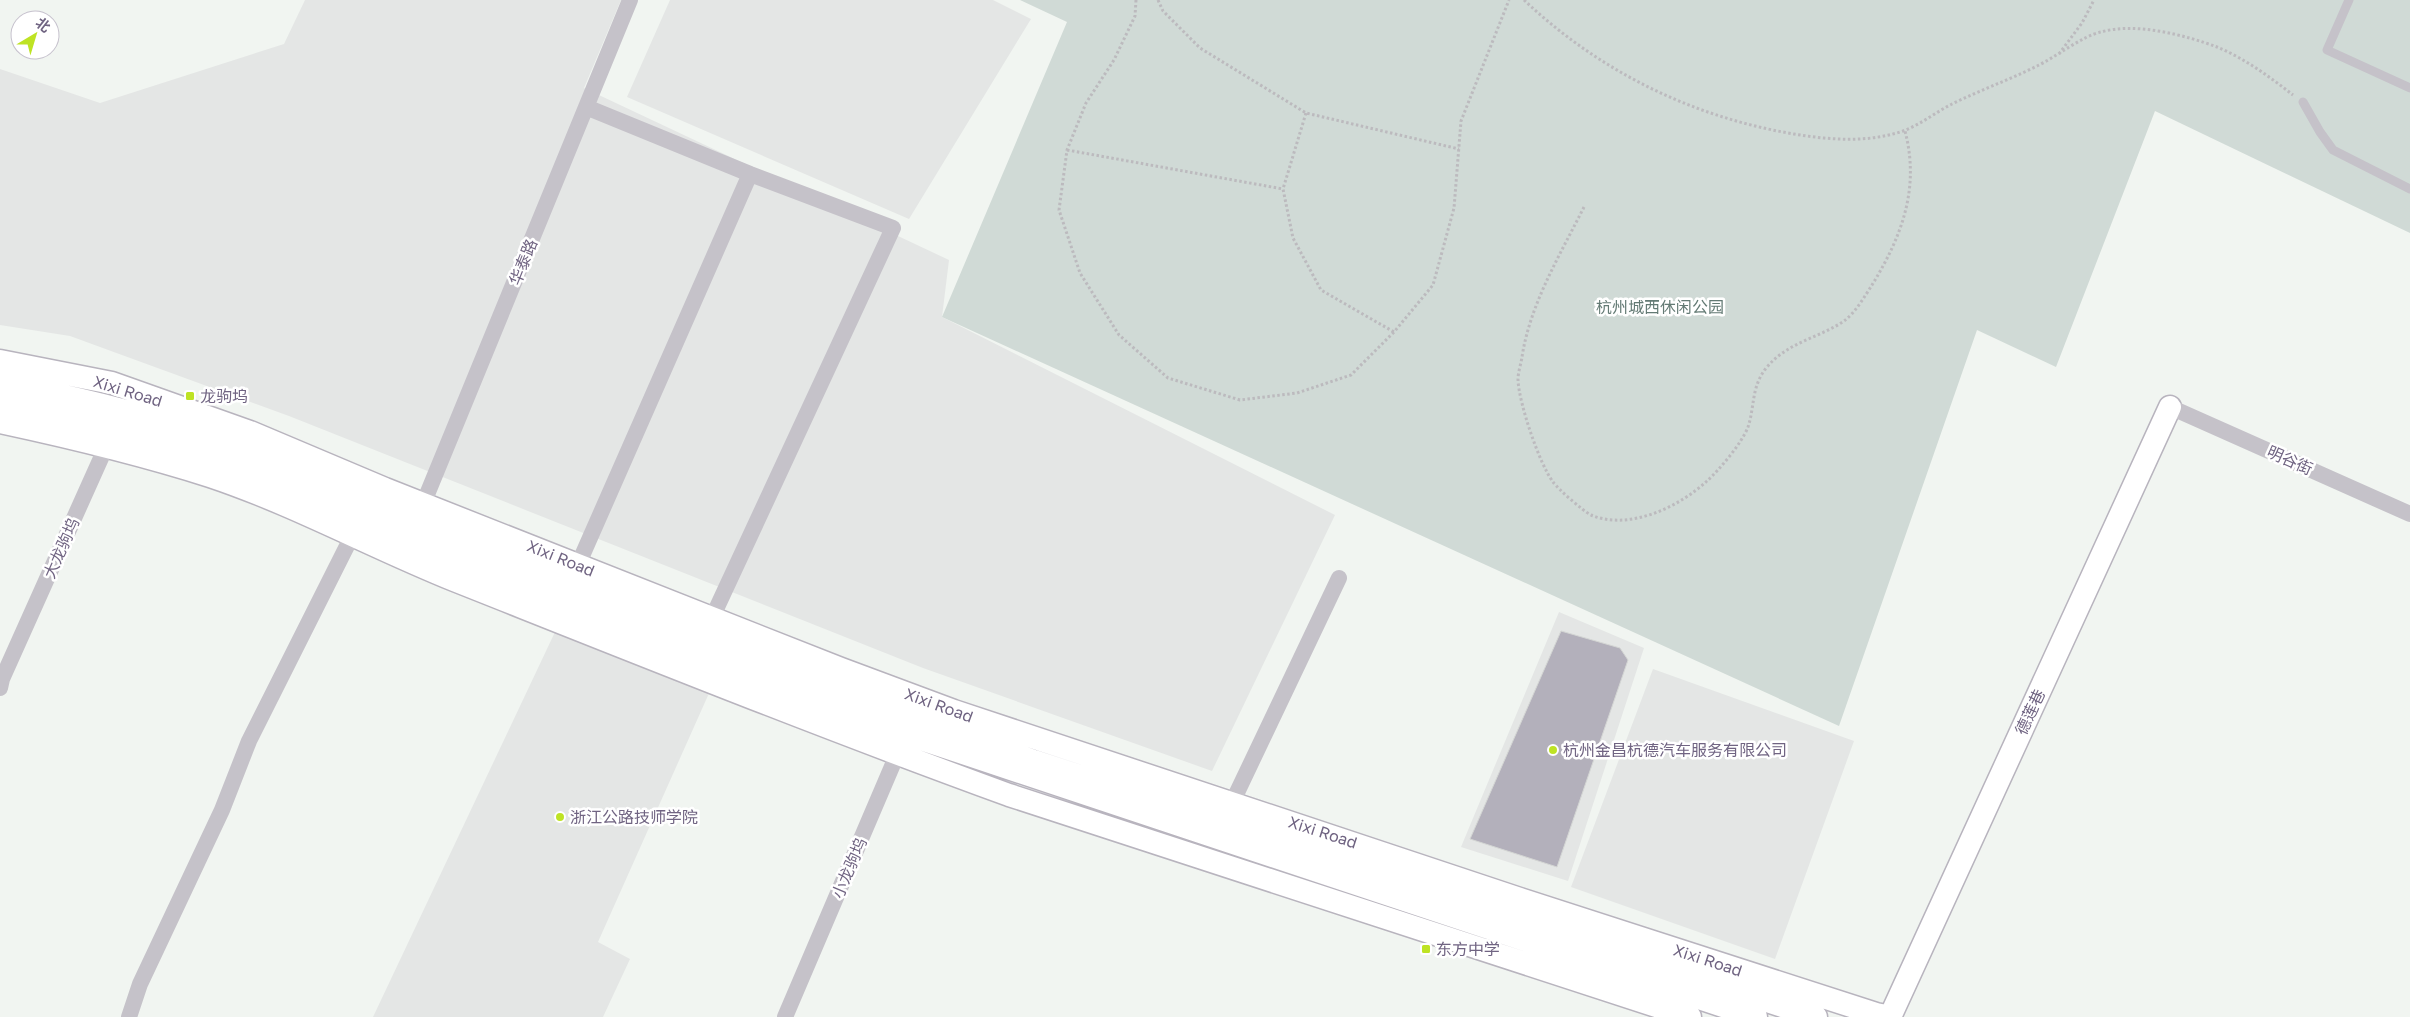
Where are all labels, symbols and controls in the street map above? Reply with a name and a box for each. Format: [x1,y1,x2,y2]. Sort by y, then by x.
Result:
north arrow [10,10,60,60]
text: 北 [33,13,54,35]
street label: 华泰路 [505,236,541,288]
park label: 杭州城西休闲公园 [1596,297,1724,317]
street label: Xixi Road [91,371,165,411]
place label: 龙驹坞 [200,386,248,406]
marker: 龙驹坞 [184,390,196,402]
street label: 明谷街 [2264,441,2316,479]
street label: 大龙驹坞 [39,515,83,581]
street label: Xixi Road [524,535,598,581]
street label: Xixi Road [902,683,976,727]
street label: 德莲巷 [2011,686,2049,738]
place label: 杭州金昌杭德汽车服务有限公司 [1563,740,1787,760]
marker: 杭州金昌杭德汽车服务有限公司 [1547,744,1559,756]
place label: 浙江公路技师学院 [570,807,698,827]
marker: 浙江公路技师学院 [554,811,566,823]
street label: Xixi Road [1286,811,1360,853]
street label: 小龙驹坞 [827,835,871,901]
place label: 东方中学 [1436,939,1500,959]
street label: Xixi Road [1671,939,1745,981]
marker: 东方中学 [1420,943,1432,955]

